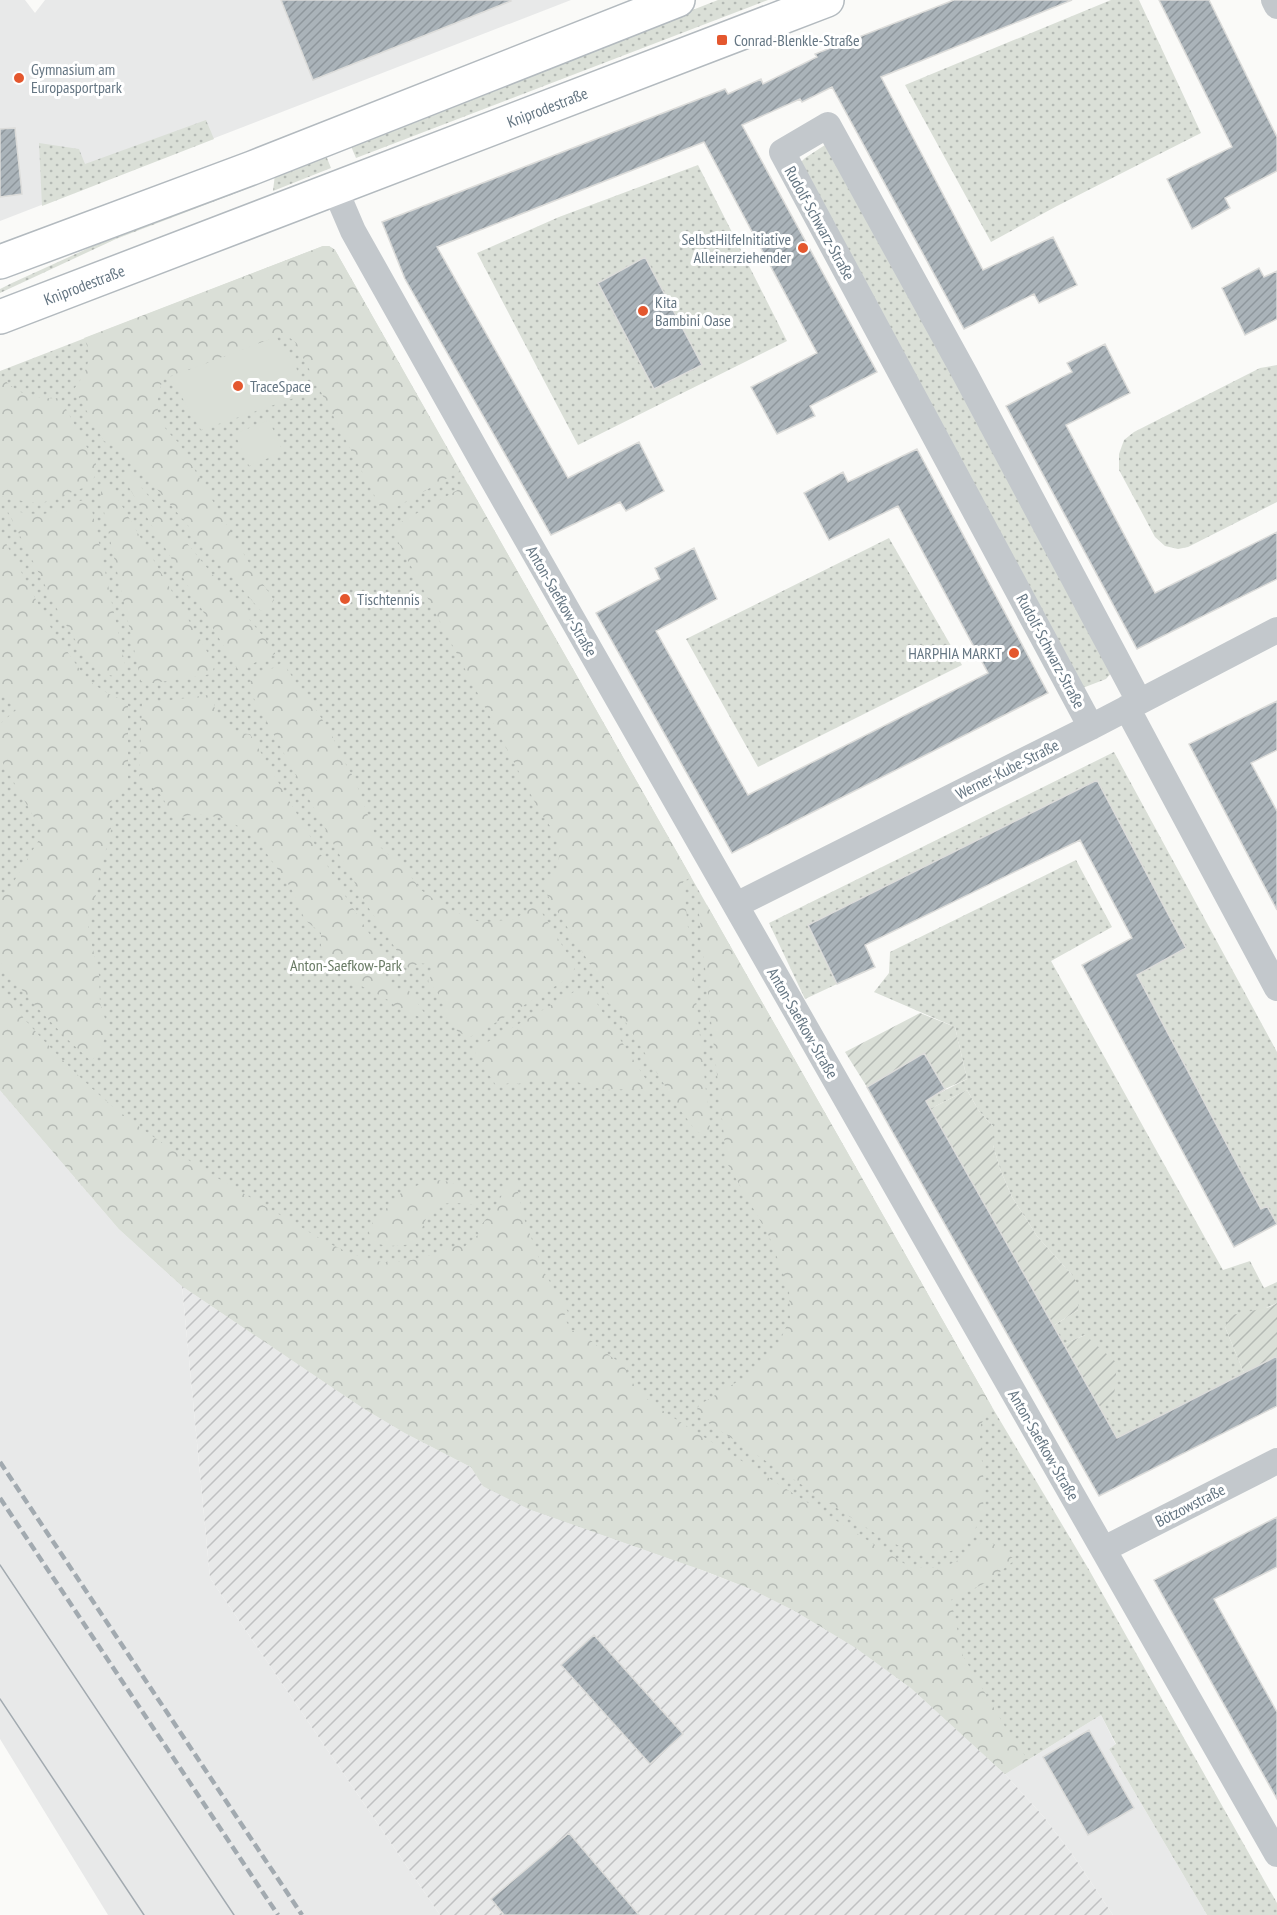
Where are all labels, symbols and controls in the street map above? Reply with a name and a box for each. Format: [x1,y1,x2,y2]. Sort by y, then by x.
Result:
place label: Conrad-Blenkle-Straße [734,30,860,50]
marker: Conrad-Blenkle-Straße [715,33,729,47]
place label: Gymnasium am Europasportpark [31,59,123,97]
marker: Gymnasium am Europasportpark [12,71,26,85]
street label: Kniprodestraße [504,83,590,132]
street label: Rudolf-Schwarz-Straße [780,163,860,283]
place label: SelbstHilfeInitiative Alleinerziehender [682,229,792,267]
marker: SelbstHilfeInitiative Alleinerziehender [796,241,810,255]
street label: Kniprodestraße [41,260,127,309]
place label: Kita Bambini Oase [655,292,731,330]
marker: Kita Bambini Oase [636,304,650,318]
place label: TraceSpace [250,376,311,396]
marker: TraceSpace [231,379,245,393]
street label: Anton-Saefkow-Straße [522,542,602,660]
place label: Tischtennis [357,589,420,609]
street label: Rudolf-Schwarz-Straße [1012,590,1090,712]
marker: Tischtennis [338,592,352,606]
place label: HARPHIA MARKT [908,643,1002,663]
marker: HARPHIA MARKT [1007,646,1021,660]
street label: Werner-Kube-Straße [952,734,1062,804]
park label: Anton-Saefkow-Park [290,955,403,975]
street label: Anton-Saefkow-Straße [763,964,843,1082]
street label: Anton-Saefkow-Straße [1004,1386,1084,1504]
street label: Bötzowstraße [1152,1479,1228,1531]

